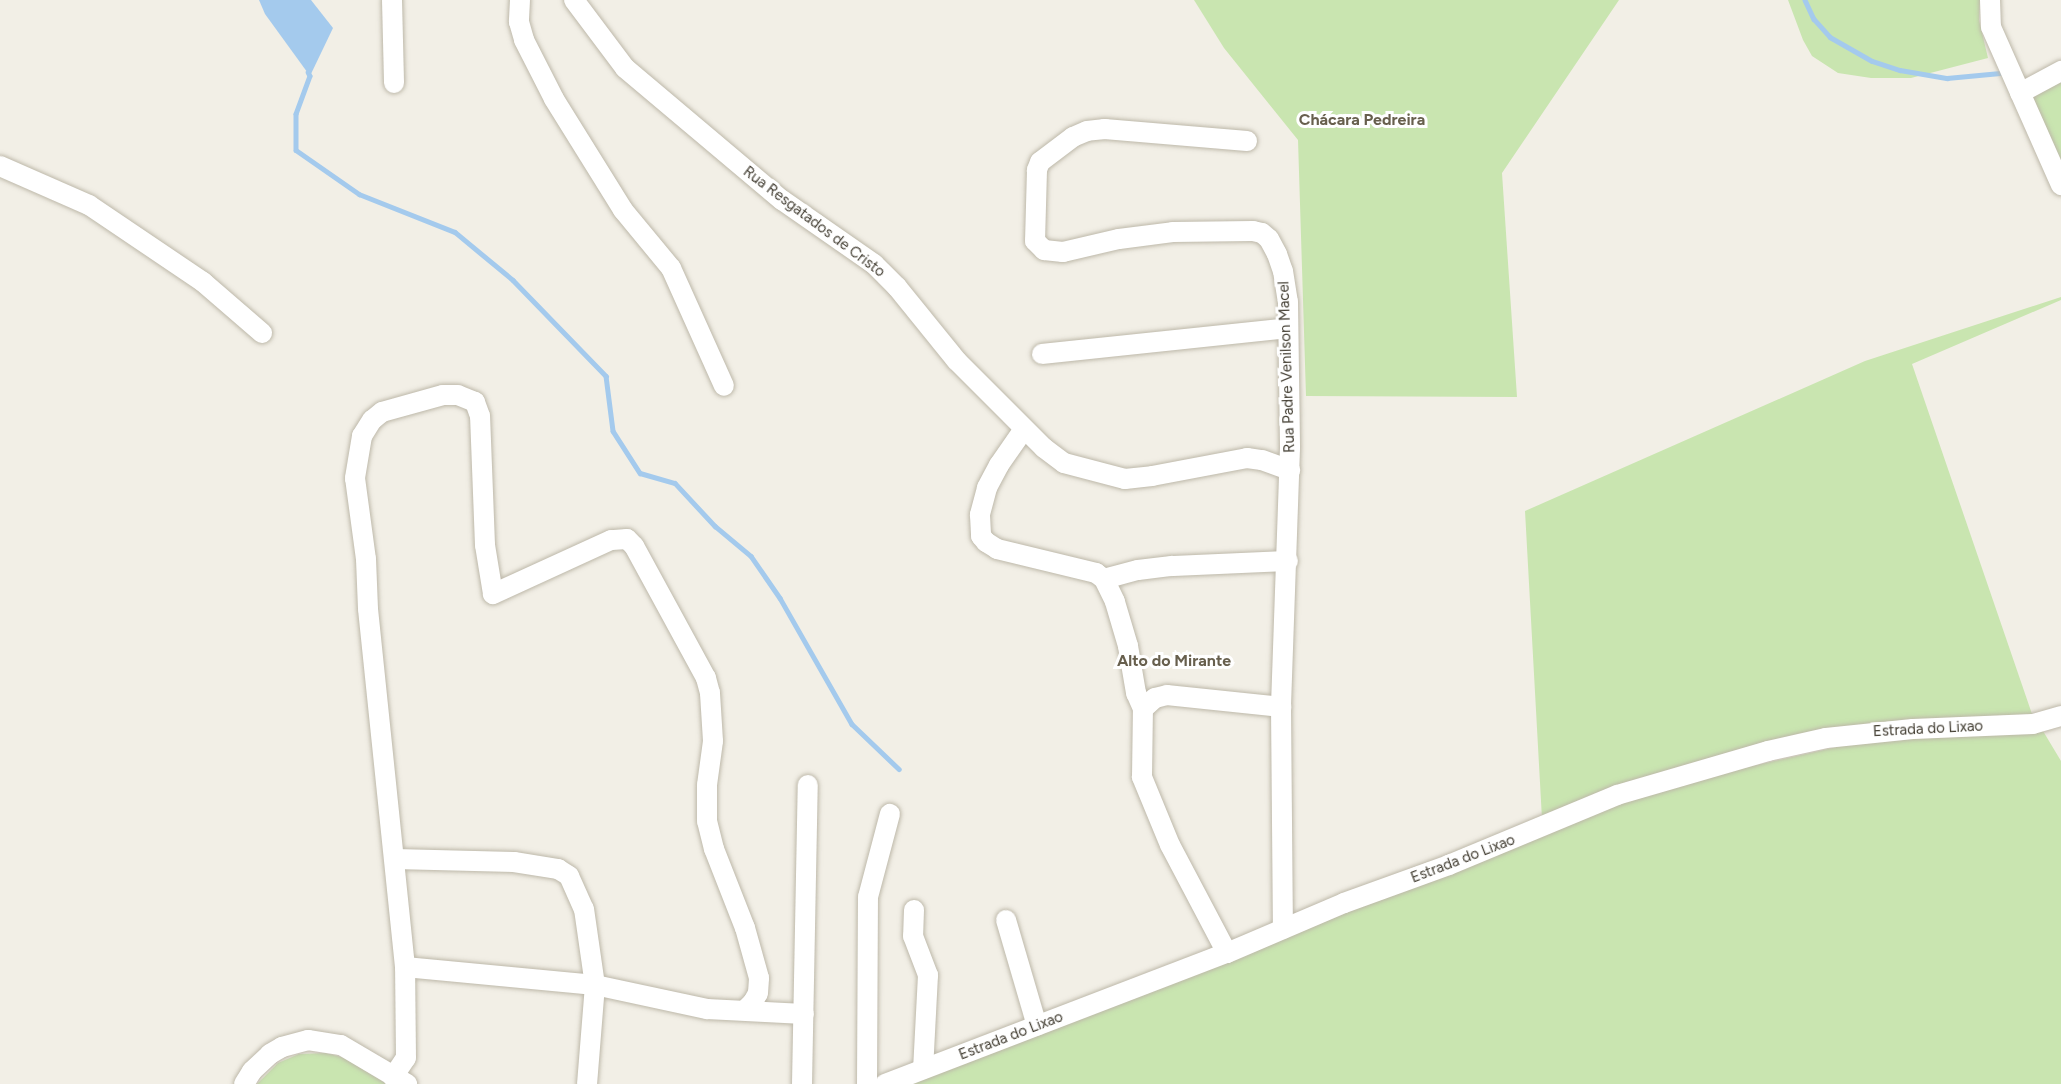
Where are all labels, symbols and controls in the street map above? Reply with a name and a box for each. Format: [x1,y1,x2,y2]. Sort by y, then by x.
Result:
district label: Chácara Pedreira [1299,110,1425,130]
street label: Rua Resgatados de Cristo [740,163,888,281]
street label: Rua Padre Venilson Macel [1275,281,1299,453]
district label: Alto do Mirante [1117,651,1231,671]
street label: Estrada do Lixao [1872,717,1984,741]
street label: Estrada do Lixao [1408,831,1518,887]
street label: Estrada do Lixao [956,1008,1066,1064]

